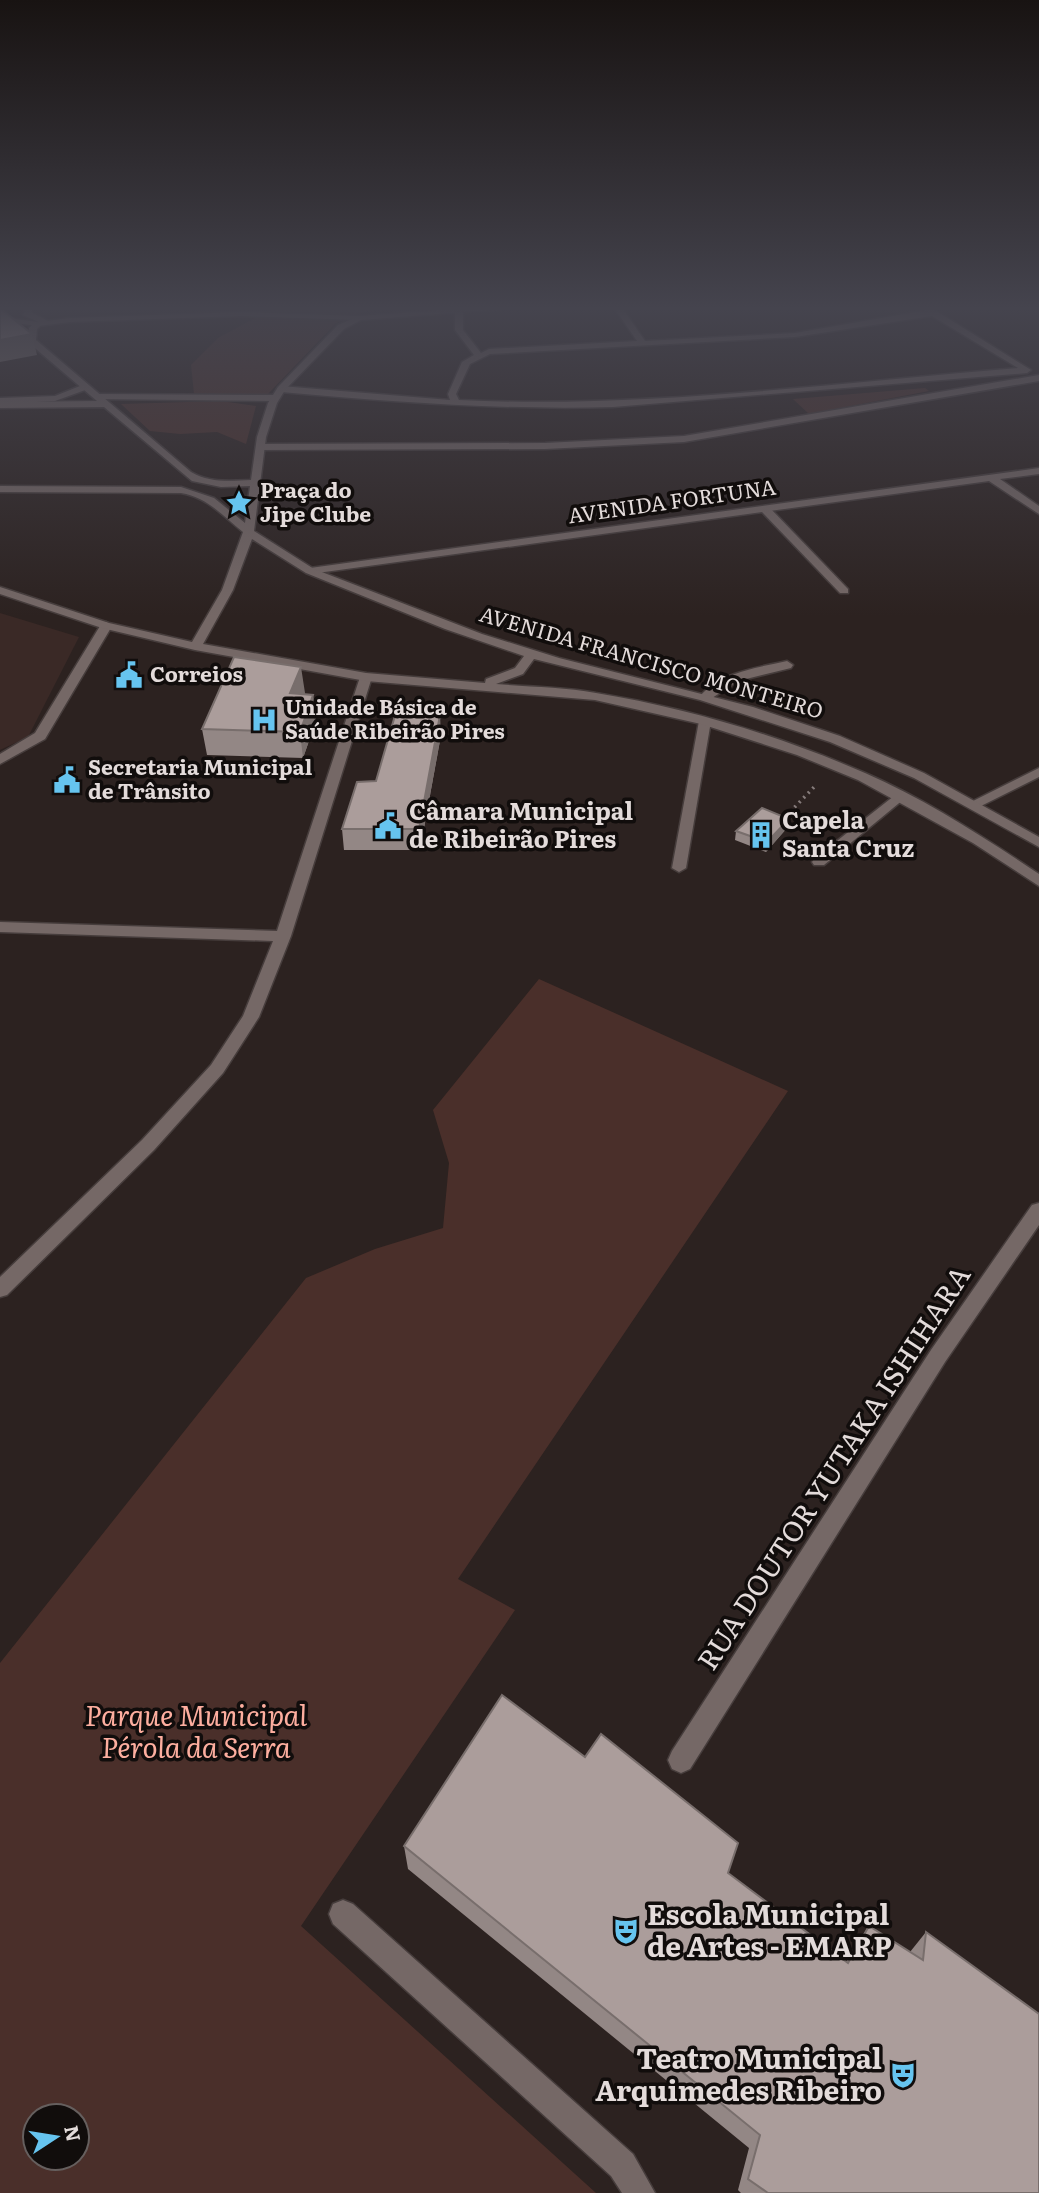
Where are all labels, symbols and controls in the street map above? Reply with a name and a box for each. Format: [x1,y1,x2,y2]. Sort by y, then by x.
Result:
street label: AVENIDA FORTUNA [566,470,778,529]
place label: Praça do Jipe Clube [260,473,371,528]
place icon: Praça do Jipe Clube [224,488,254,518]
street label: AVENIDA FRANCISCO MONTEIRO [476,597,827,725]
place label: Correios [150,657,243,688]
public building icon: Correios [114,660,144,690]
place label: Unidade Básica de Saúde Ribeirão Pires [285,690,505,745]
hospital icon: Unidade Básica de Saúde Ribeirão Pires [249,705,279,735]
place label: Secretaria Municipal de Trânsito [88,750,313,805]
public building icon: Secretaria Municipal de Trânsito [52,765,82,795]
place label: Câmara Municipal de Ribeirão Pires [409,792,634,855]
place label: Capela Santa Cruz [782,801,914,864]
public building icon: Câmara Municipal de Ribeirão Pires [373,811,403,841]
building icon: Capela Santa Cruz [746,820,776,850]
street label: RUA DOUTOR YUTAKA ISHIHARA [685,1256,979,1677]
park label: Parque Municipal Pérola da Serra [85,1693,307,1767]
place label: Escola Municipal de Artes - EMARP [647,1892,892,1966]
theatre icon: Escola Municipal de Artes - EMARP [611,1916,641,1946]
place label: Teatro Municipal Arquimedes Ribeiro [595,2036,882,2110]
theatre icon: Teatro Municipal Arquimedes Ribeiro [888,2060,918,2090]
north arrow [21,2102,91,2172]
text: N [58,2123,89,2144]

